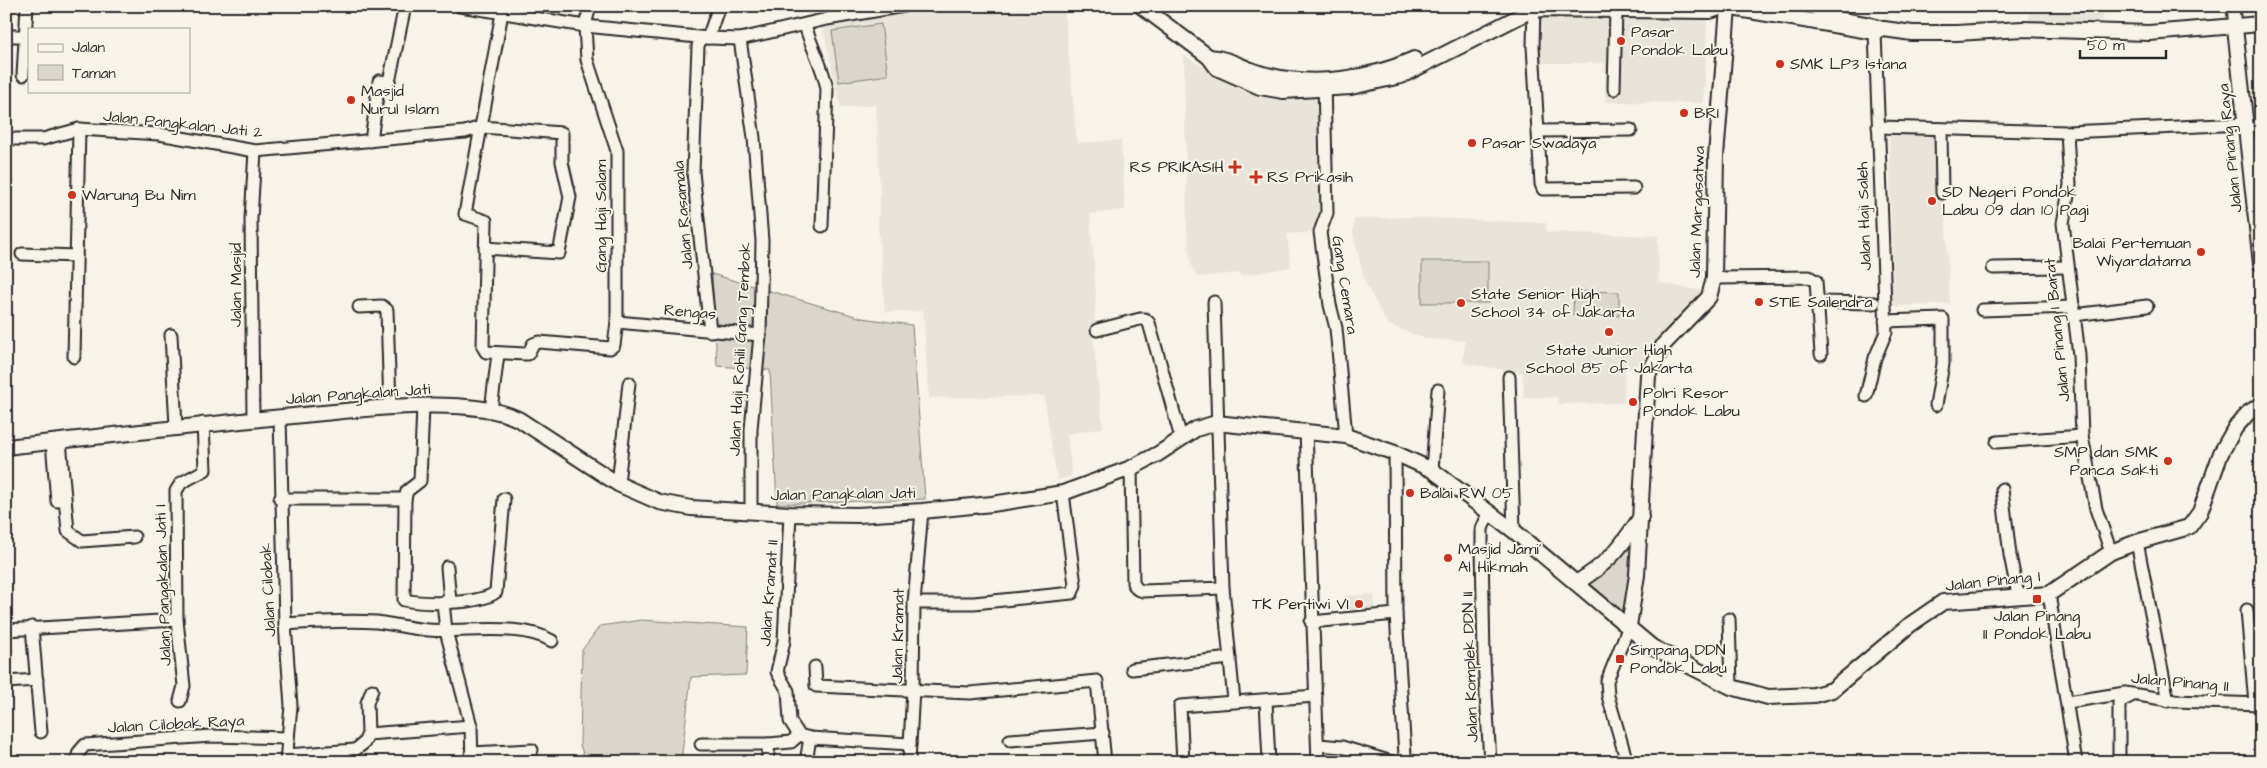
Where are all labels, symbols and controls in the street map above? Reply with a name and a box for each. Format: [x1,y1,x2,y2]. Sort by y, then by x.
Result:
place label: Pasar Pondok Labu [1631,21,1728,61]
legend [28,28,190,92]
scale bar [2080,28,2166,60]
marker: Pasar Pondok Labu [1615,35,1627,47]
text: 50 m [2087,35,2125,56]
text: Jalan [72,37,106,58]
place label: SMK LP3 Istana [1790,53,1907,75]
marker: SMK LP3 Istana [1774,58,1786,70]
text: Taman [72,63,116,84]
place label: Masjid Nurul Islam [361,80,439,120]
street label: Jalan Pinang Raya [2212,82,2249,214]
marker: Masjid Nurul Islam [345,94,357,106]
place label: BRI [1694,102,1719,124]
street label: Jalan Pangkalan Jati 2 [102,105,264,144]
marker: BRI [1678,107,1690,119]
place label: Pasar Swadaya [1482,132,1596,155]
marker: Pasar Swadaya [1466,137,1478,149]
street label: Jalan Margasatwa [1684,146,1711,278]
place label: RS PRIKASIH [1130,156,1224,178]
street label: Gang Haji Salam [590,159,613,272]
street label: Jalan Rasamala [667,160,699,270]
marker: RS PRIKASIH [1228,160,1242,174]
street label: Jalan Haji Saleh [1851,161,1877,271]
place label: RS Prikasih [1267,166,1353,188]
marker: RS Prikasih [1249,170,1263,184]
place label: SD Negeri Pondok Labu 09 dan 10 Pagi [1942,181,2089,222]
place label: Warung Bu Nim [82,184,196,207]
marker: Warung Bu Nim [66,189,78,201]
marker: SD Negeri Pondok Labu 09 dan 10 Pagi [1926,195,1938,207]
place label: Balai Pertemuan Wiyardatama [2072,232,2191,273]
street label: Gang Cemara [1325,234,1364,336]
street label: Jalan Haji Rohili Gang Tembok [723,241,758,456]
street label: Jalan Masjid [225,243,247,327]
marker: Balai Pertemuan Wiyardatama [2195,246,2207,258]
street label: Jalan Pinang 1 Barat [2038,256,2076,403]
place label: State Senior High School 34 of Jakarta [1471,283,1635,323]
place label: STIE Sailendra [1769,291,1873,313]
marker: STIE Sailendra [1753,296,1765,308]
marker: State Senior High School 34 of Jakarta [1455,297,1467,309]
street label: Rengas [663,299,717,326]
marker: State Junior High School 85 of Jakarta [1603,326,1615,338]
place label: State Junior High School 85 of Jakarta [1526,339,1692,379]
street label: Jalan Pangkalan Jati [285,378,432,411]
place label: Polri Resor Pondok Labu [1643,382,1740,422]
marker: Polri Resor Pondok Labu [1627,396,1639,408]
place label: SMP dan SMK Panca Sakti [2054,441,2159,481]
marker: SMP dan SMK Panca Sakti [2162,455,2174,467]
street label: Jalan Pangkalan Jati [770,482,916,507]
place label: Balai RW 05 [1420,482,1514,504]
marker: Balai RW 05 [1404,487,1416,499]
street label: Jalan Pangakalan Jati I [149,504,178,666]
place label: Masjid Jami' Al Hikmah [1458,538,1541,578]
street label: Jalan Kramat II [754,539,784,647]
street label: Jalan Cilobak [255,542,281,637]
marker: Masjid Jami' Al Hikmah [1442,552,1454,564]
street label: Jalan Pinang I [1944,565,2042,598]
street label: Jalan Kramat [886,588,910,684]
street label: Jalan Komplek DDN II [1456,591,1484,743]
place label: TK Pertiwi VI [1252,593,1349,615]
marker: Jalan Pinang II Pondok Labu [2031,593,2043,605]
marker: TK Pertiwi VI [1353,598,1365,610]
place label: Jalan Pinang II Pondok Labu [1983,605,2091,645]
place label: Simpang DDN Pondok Labu [1630,639,1727,679]
marker: Simpang DDN Pondok Labu [1614,653,1626,665]
street label: Jalan Pinang II [2130,667,2230,698]
street label: Jalan Cilobak Raya [107,709,245,740]

